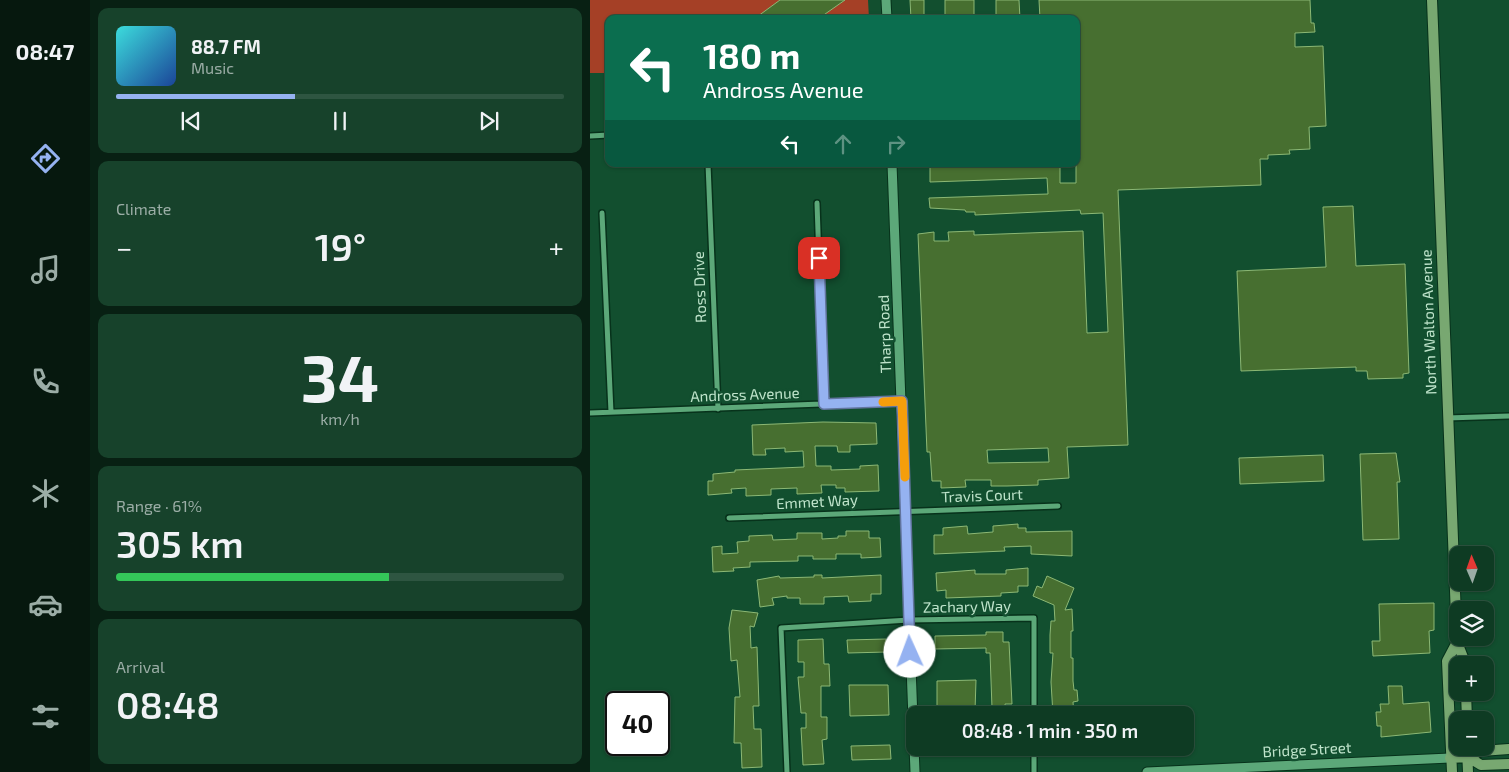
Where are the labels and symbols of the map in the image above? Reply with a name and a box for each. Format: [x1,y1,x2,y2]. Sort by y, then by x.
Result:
pin [798,237,840,279]
street label: North Walton Avenue [1416,249,1440,395]
street label: Ross Drive [689,251,709,323]
street label: Tharp Road [874,295,894,373]
street label: Andross Avenue [690,383,800,405]
street label: Travis Court [941,485,1023,505]
street label: Emmet Way [776,490,858,512]
north arrow [1449,546,1494,591]
street label: Zachary Way [923,596,1011,616]
position arrow [883,625,935,677]
speed limit sign: 40 [605,691,670,756]
street label: Bridge Street [1262,738,1352,760]

